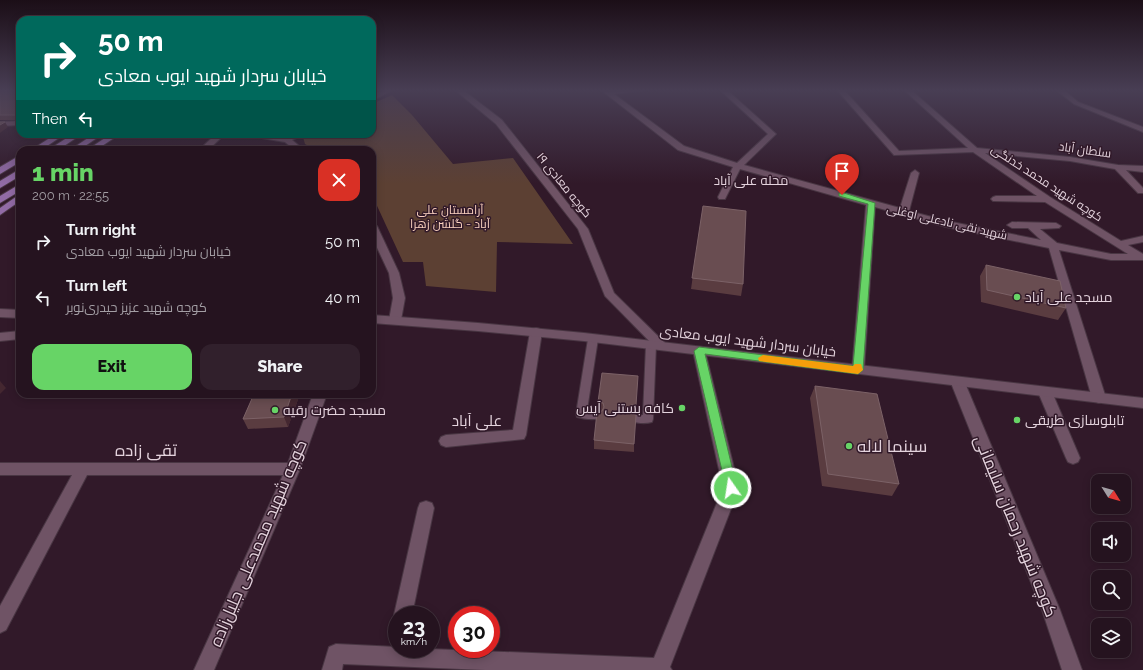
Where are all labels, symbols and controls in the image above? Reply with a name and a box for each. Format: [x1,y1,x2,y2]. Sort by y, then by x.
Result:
text: 50 m [98,25,164,58]
icon: right [32,32,84,84]
text: خیابان سردار شهید ایوب معادی [98,65,326,86]
icon: left [75,108,97,130]
text: Then [32,110,67,128]
street label: سلطان آباد [1058,139,1112,161]
street label: کوچه شهید محمد خدنگی [988,142,1105,226]
street label: کوچه معادی ۱۹ [532,150,594,222]
pin [825,154,859,195]
text: 1 min [32,158,94,187]
button: close [318,159,360,201]
icon: arrive [831,160,853,182]
district label: محله علی آباد [714,173,788,188]
text: 200 m · 22:55 [32,188,109,203]
street label: شهید نقی نادعلی اوغلی [885,201,1009,243]
park label: آرامستان علی آباد - گلشن زهرا [410,203,491,231]
text: Turn right [66,221,136,239]
icon: right [32,231,54,253]
text: 50 m [325,233,360,251]
text: خیابان سردار شهید ایوب معادی [66,244,231,259]
text: Turn left [66,277,127,295]
icon: left [32,287,54,309]
text: 40 m [325,289,360,307]
place label: مسجد علی آباد [1025,289,1112,305]
marker: مسجد علی آباد [1012,292,1022,302]
text: کوچه شهید عزیز حیدری‌نوبر [66,300,207,315]
street label: خیابان سردار شهید ایوب معادی [659,322,837,360]
button: Exit [32,344,192,390]
button: Share [200,344,360,390]
place label: کافه بستنی آیس [576,400,674,416]
place label: مسجد حضرت رقیه [283,402,386,418]
marker: کافه بستنی آیس [677,403,687,413]
marker: مسجد حضرت رقیه [270,405,280,415]
district label: علی آباد [452,412,502,431]
place label: تابلوسازی طریقی [1025,412,1124,428]
marker: تابلوسازی طریقی [1012,415,1022,425]
street label: کوچه شهید رحمان سلیمانی [969,432,1062,620]
place label: سینما لاله [857,436,927,456]
street label: کوچه شهید محمدعلی جلیل‌زاده [205,437,313,650]
street label: تقی زاده [115,440,177,461]
marker: سینما لاله [844,441,854,451]
position arrow [710,467,752,509]
north arrow [1091,474,1131,514]
map controls [1091,474,1131,658]
button: sound [1091,522,1131,562]
button: search [1091,570,1131,610]
speed limit sign: 30 [448,606,500,658]
text: 23 [403,615,425,639]
button: layers [1091,618,1131,658]
text: km/h [401,636,427,647]

